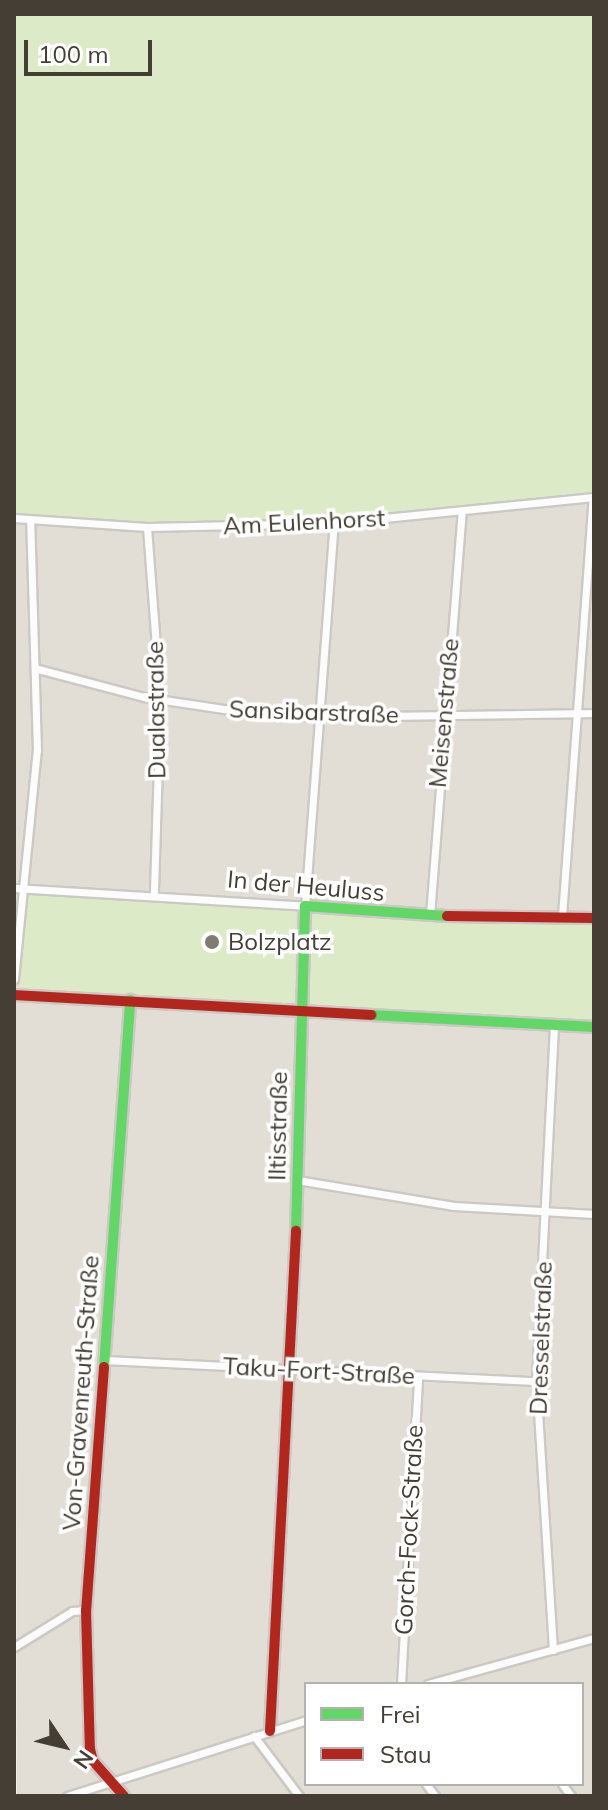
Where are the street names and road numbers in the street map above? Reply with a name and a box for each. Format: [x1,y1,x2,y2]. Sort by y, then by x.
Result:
street label: Am Eulenhorst [222,503,386,541]
street label: Meisenstraße [423,637,465,789]
street label: Dualastraße [140,641,172,779]
street label: Sansibarstraße [229,695,399,729]
street label: In der Heuluss [226,865,386,907]
street label: Iltisstraße [263,1071,293,1181]
street label: Von-Gravenreuth-Straße [57,1254,105,1532]
street label: Dresselstraße [524,1261,558,1415]
street label: Taku-Fort-Straße [222,1352,416,1390]
street label: Gorch-Fock-Straße [389,1424,429,1636]

